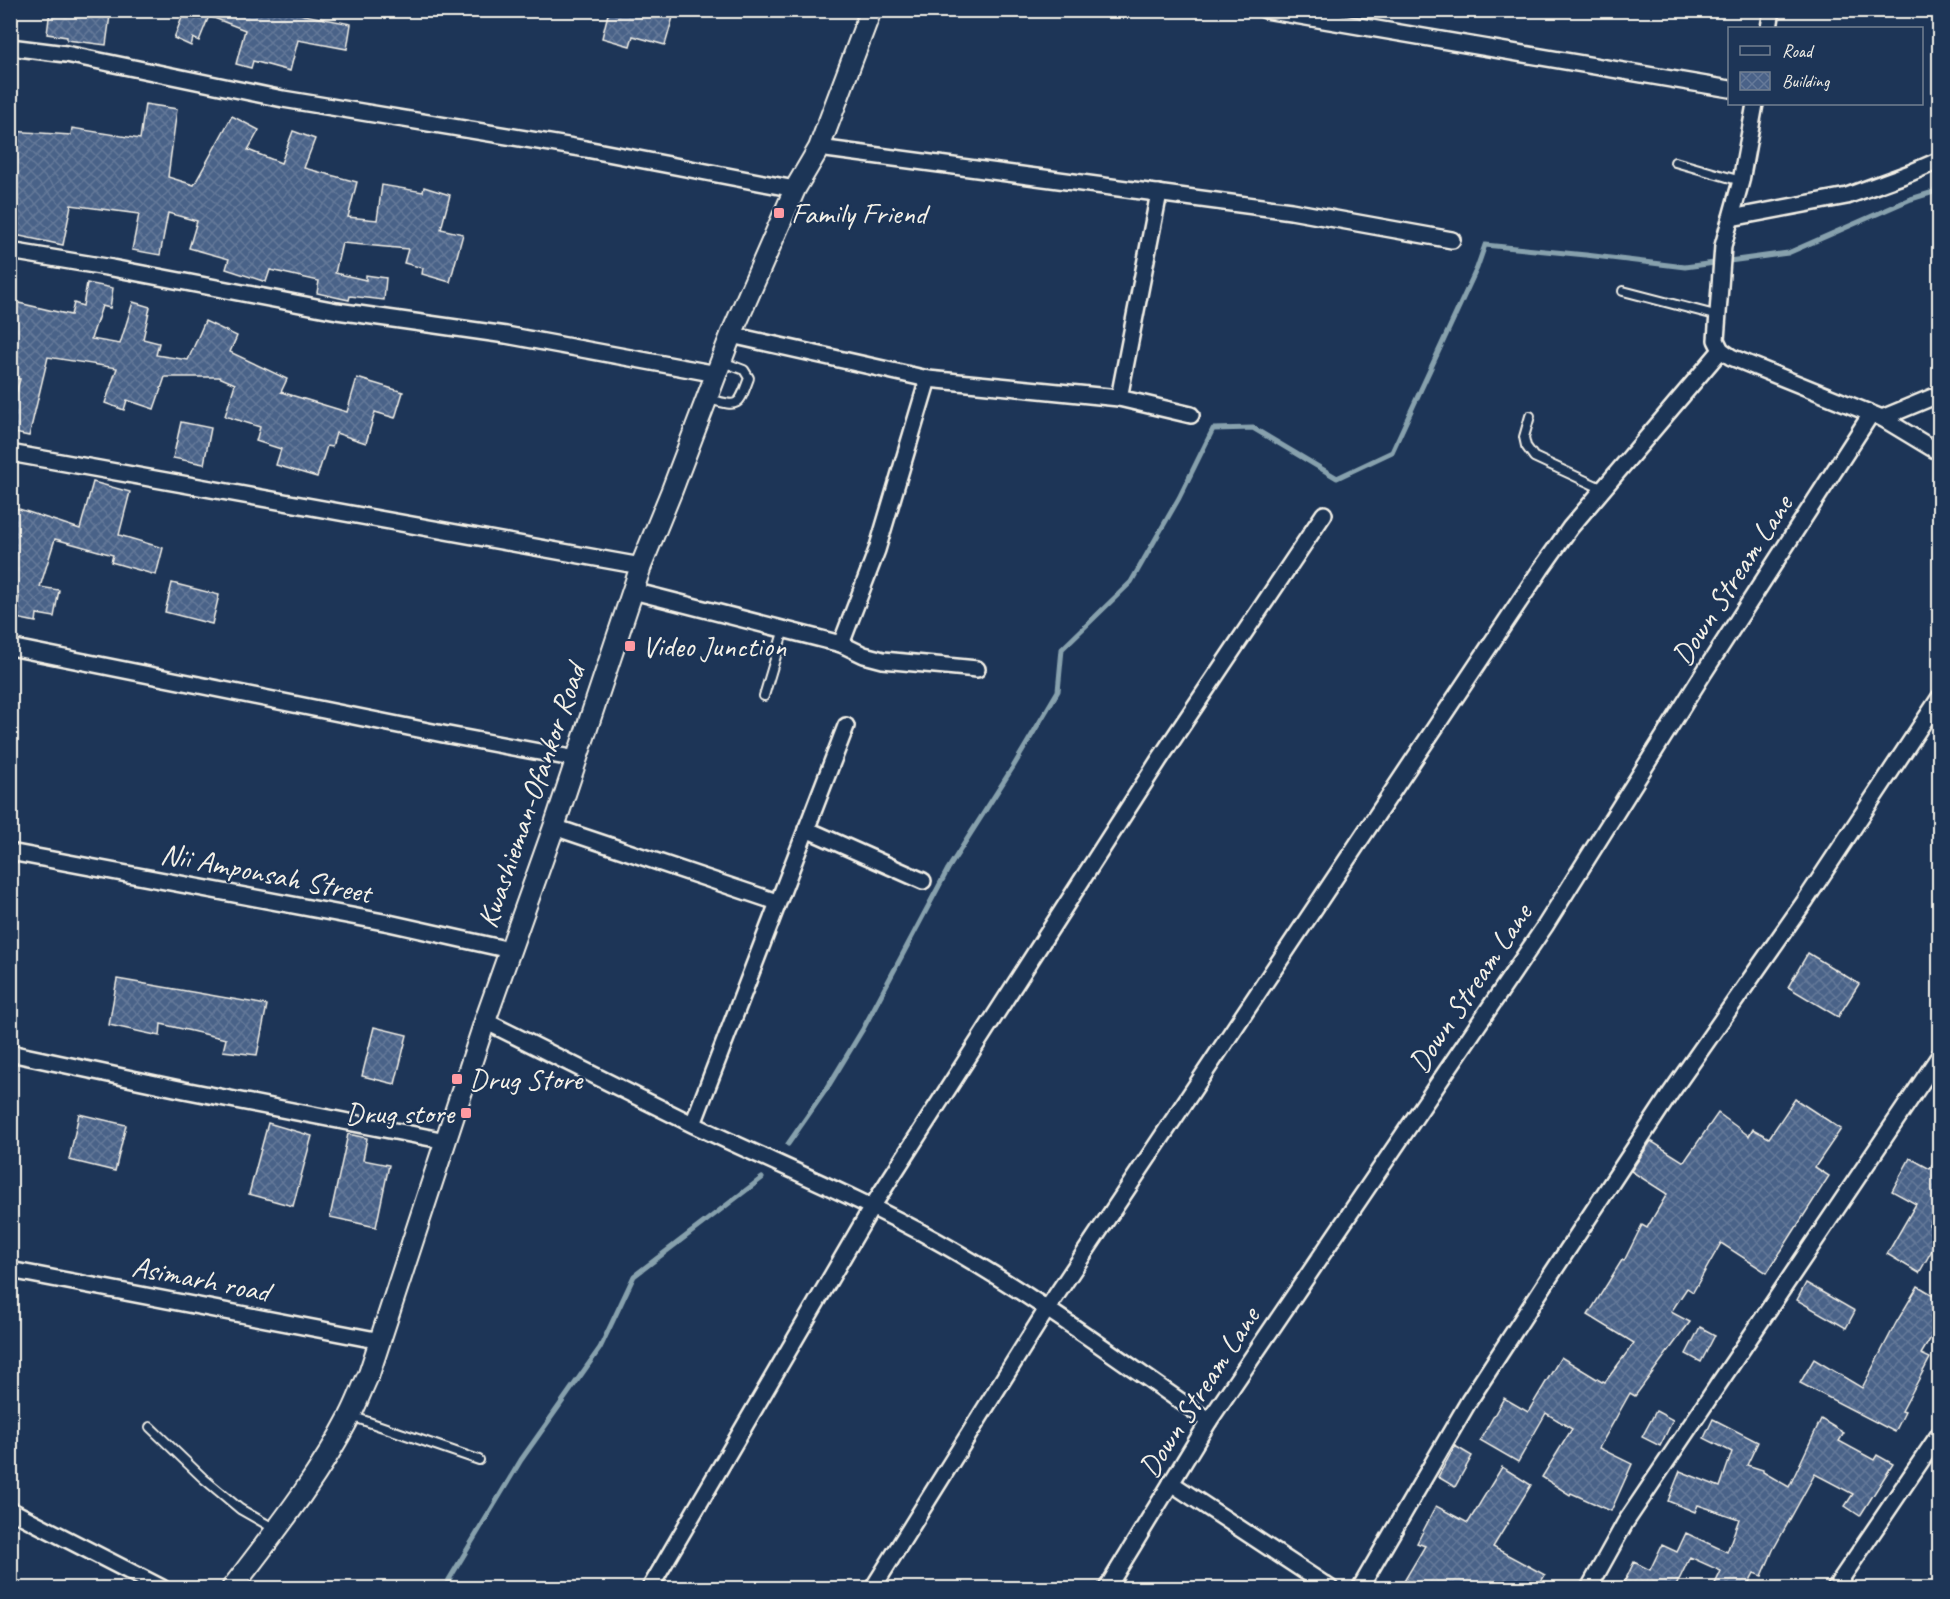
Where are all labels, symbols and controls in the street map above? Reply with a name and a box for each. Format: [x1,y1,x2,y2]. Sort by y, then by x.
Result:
legend [1728,27,1923,105]
text: Road [1782,40,1815,62]
text: Building [1782,70,1831,92]
place label: Family Friend [791,194,931,232]
marker: Family Friend [772,206,786,220]
street label: Down Stream Lane [1663,486,1802,672]
place label: Video Junction [642,627,787,665]
marker: Video Junction [623,639,637,653]
street label: Kwashieman-Ofankor Road [468,655,595,933]
street label: Nii Amponsah Street [158,834,377,913]
street label: Down Stream Lane [1400,895,1542,1080]
place label: Drug Store [469,1060,584,1098]
marker: Drug Store [450,1072,464,1086]
place label: Drug store [345,1094,456,1132]
marker: Drug store [459,1106,473,1120]
street label: Asimarh road [129,1247,277,1312]
street label: Down Stream Lane [1130,1298,1269,1484]

